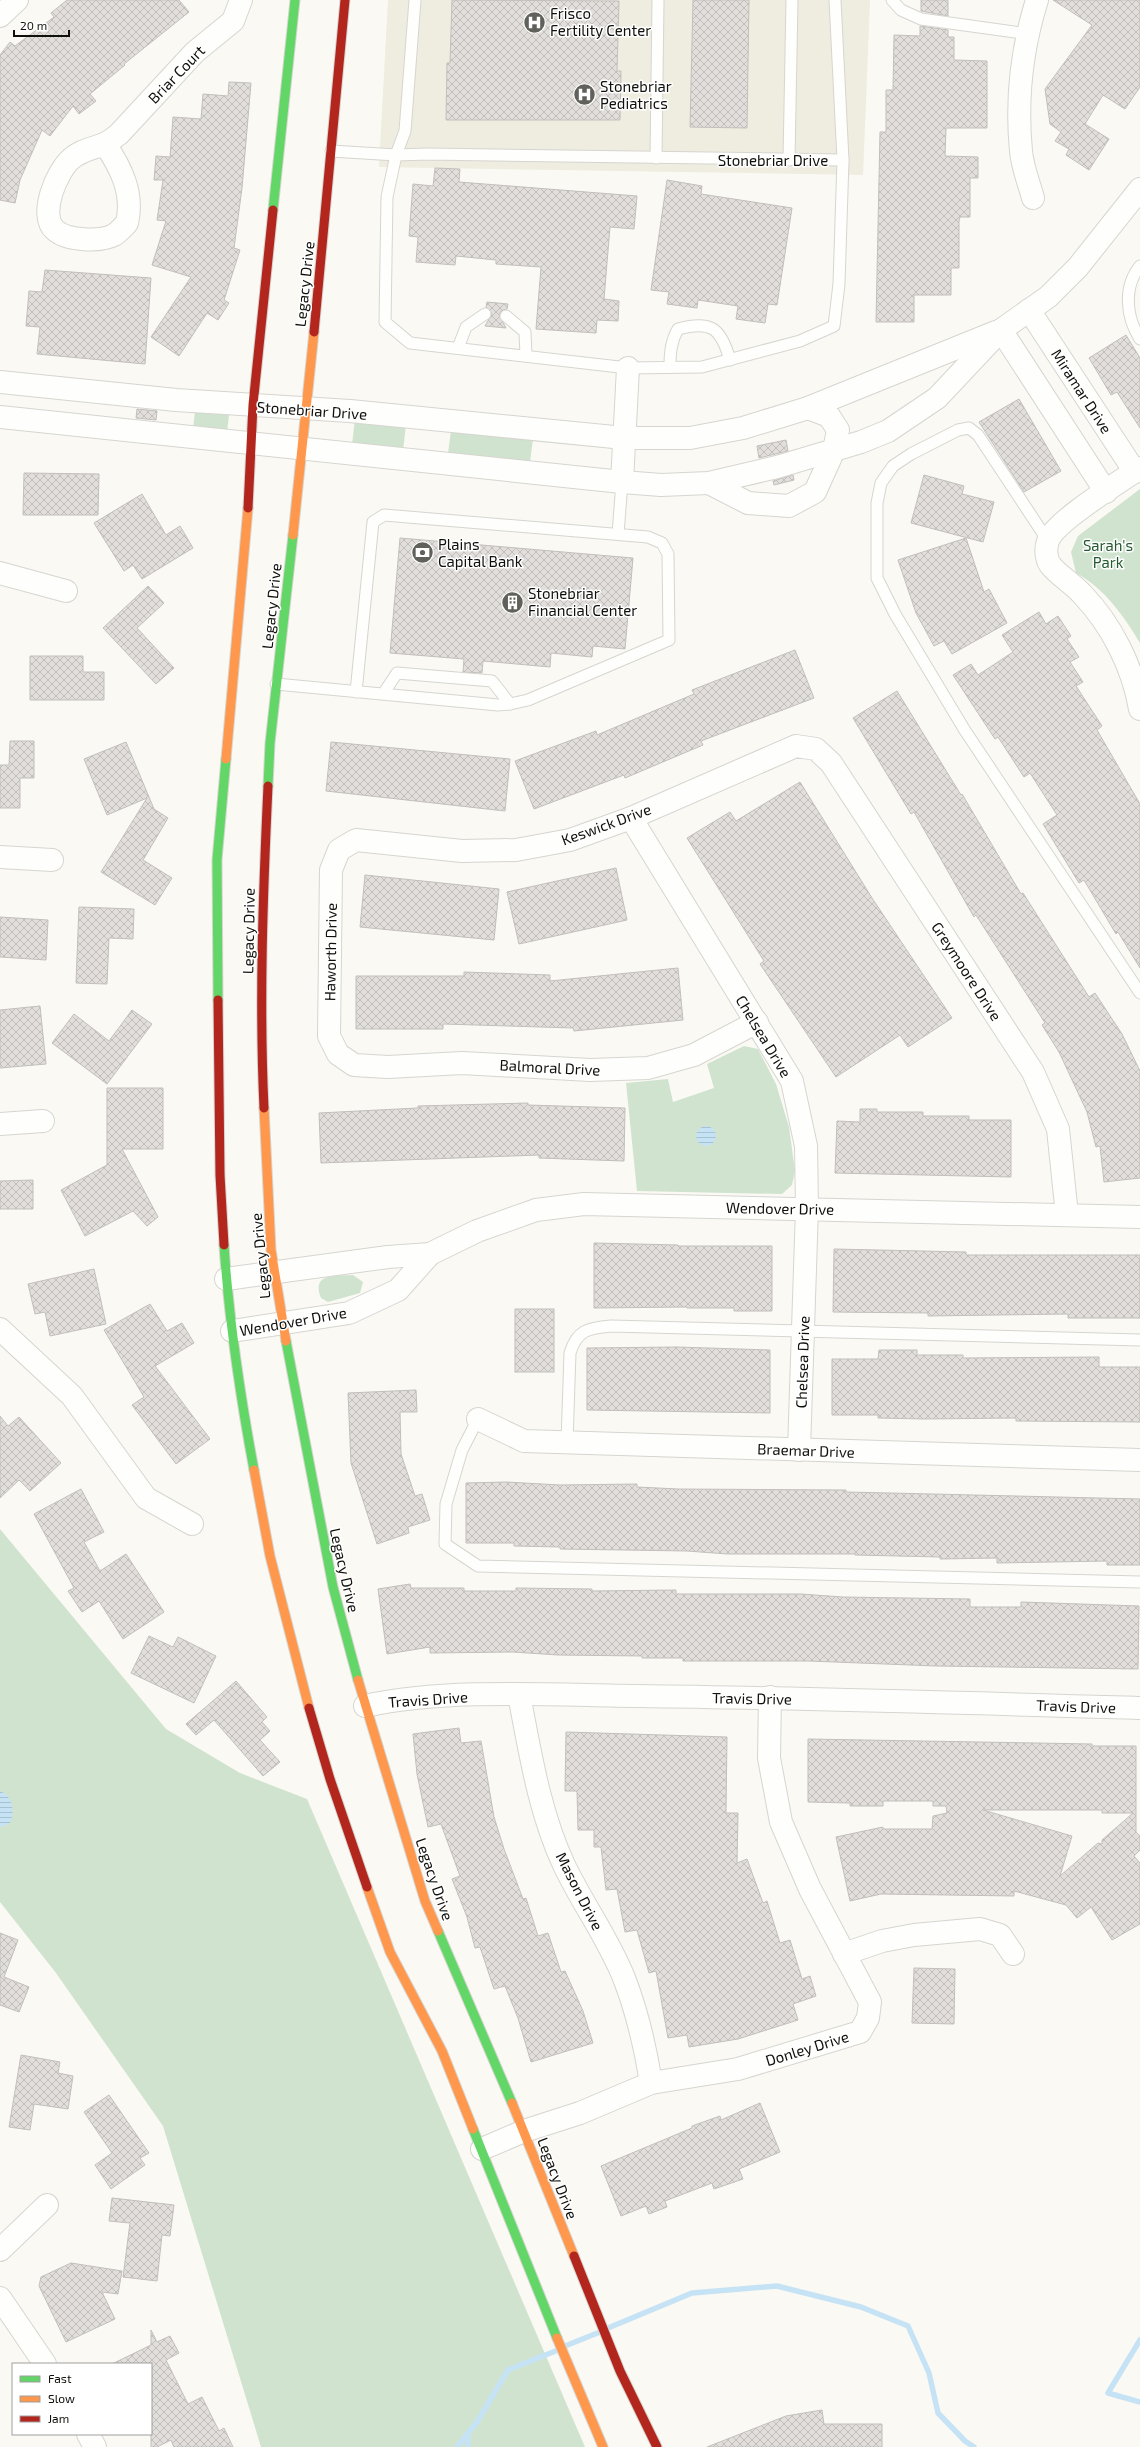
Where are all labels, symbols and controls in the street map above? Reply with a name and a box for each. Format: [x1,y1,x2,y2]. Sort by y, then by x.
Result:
place label: Frisco Fertility Center [550,4,651,39]
hospital icon: Frisco Fertility Center [522,9,548,35]
scale bar [14,12,69,38]
text: 20 m [20,18,47,32]
street label: Briar Court [144,41,208,107]
place label: Stonebriar Pediatrics [600,77,672,112]
hospital icon: Stonebriar Pediatrics [571,82,597,108]
street label: Stonebriar Drive [718,151,828,169]
street label: Legacy Drive [291,240,317,328]
street label: Miramar Drive [1048,345,1116,437]
street label: Stonebriar Drive [256,397,368,423]
place label: Plains Capital Bank [438,535,523,570]
park label: Sarah's Park [1083,536,1133,571]
bank icon: Plains Capital Bank [409,540,435,566]
street label: Legacy Drive [258,562,284,650]
place label: Stonebriar Financial Center [528,584,637,619]
building icon: Stonebriar Financial Center [499,589,525,615]
street label: Keswick Drive [559,799,653,849]
street label: Legacy Drive [238,888,258,974]
street label: Haworth Drive [320,903,340,1001]
street label: Greymoore Drive [928,918,1006,1024]
street label: Chelsea Drive [732,992,796,1080]
street label: Balmoral Drive [499,1055,601,1079]
street label: Wendover Drive [726,1198,834,1218]
street label: Legacy Drive [247,1212,273,1300]
street label: Wendover Drive [238,1303,348,1339]
street label: Chelsea Drive [791,1315,813,1409]
street label: Braemar Drive [757,1439,855,1461]
street label: Legacy Drive [327,1526,363,1614]
street label: Travis Drive [388,1687,468,1711]
street label: Travis Drive [712,1688,792,1708]
street label: Travis Drive [1036,1696,1116,1716]
street label: Legacy Drive [412,1835,458,1923]
street label: Mason Drive [553,1849,607,1933]
street label: Donley Drive [763,2027,851,2069]
street label: Legacy Drive [534,2135,582,2221]
legend [12,2363,152,2435]
text: Fast [48,2371,72,2385]
text: Slow [48,2391,75,2405]
text: Jam [48,2411,69,2425]

